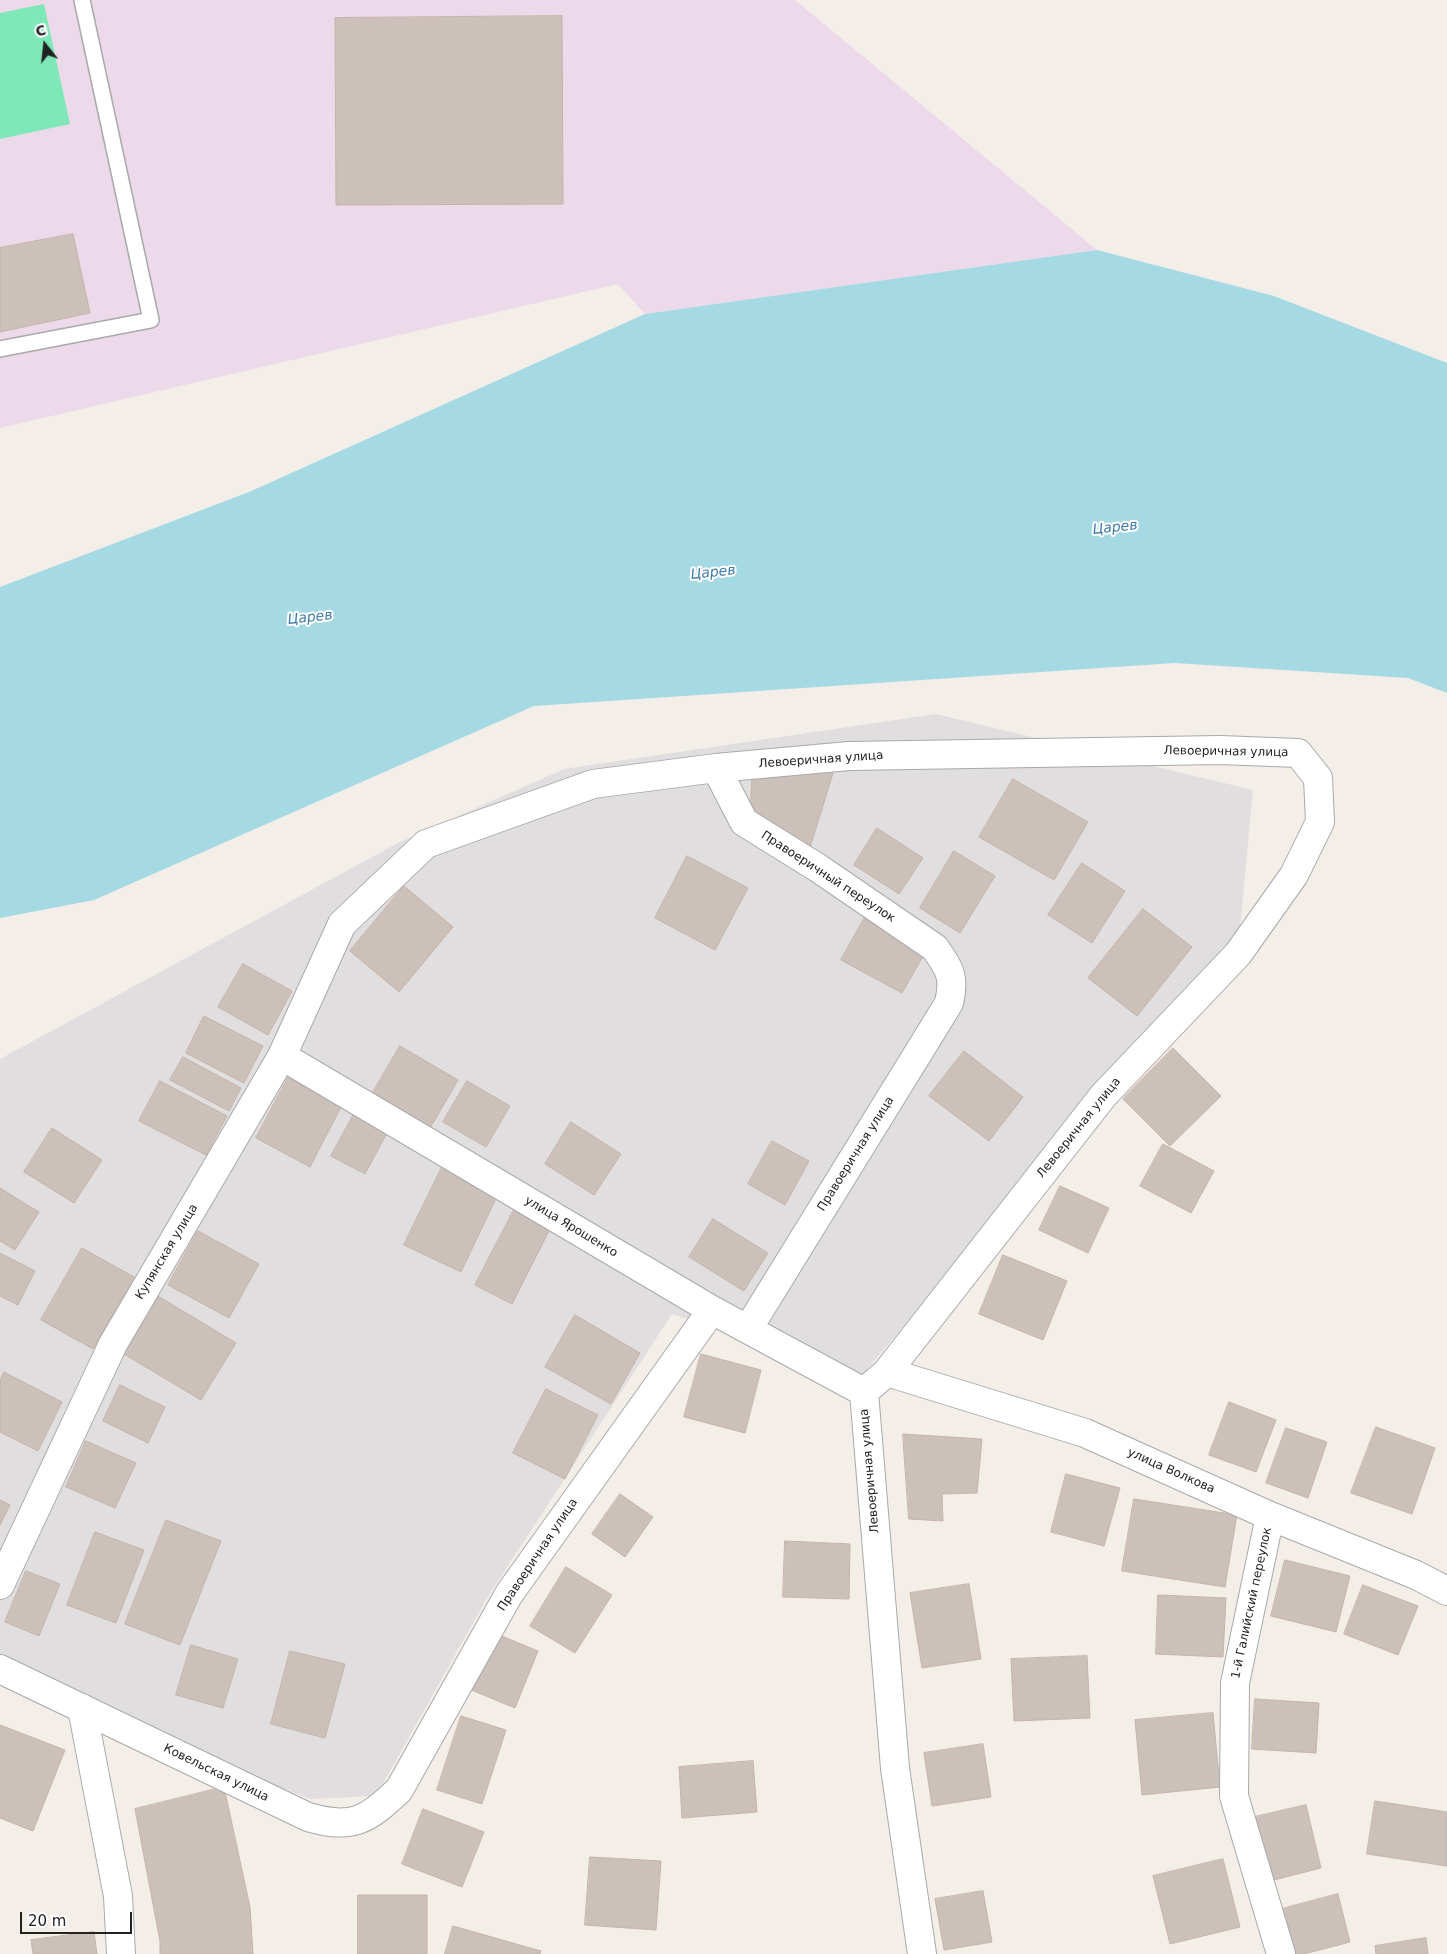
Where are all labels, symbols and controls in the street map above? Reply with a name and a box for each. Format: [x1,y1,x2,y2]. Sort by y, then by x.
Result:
north arrow [20,20,70,70]
text: С [34,21,48,40]
water label: Царев [1092,517,1138,539]
water label: Царев [690,562,736,584]
water label: Царев [287,607,333,629]
street label: Левоеричная улица [1163,744,1289,760]
street label: Левоеричная улица [758,748,884,772]
street label: Правоеричный переулок [758,828,898,926]
street label: Левоеричная улица [1034,1075,1124,1181]
street label: Правоеричная улица [815,1094,897,1214]
street label: улица Ярошенко [522,1194,620,1260]
street label: Купянская улица [133,1202,201,1302]
street label: Левоеричная улица [857,1408,883,1534]
street label: улица Волкова [1125,1445,1217,1497]
street label: Правоеричная улица [495,1496,581,1614]
street label: 1-й Галийский переулок [1229,1526,1275,1680]
street label: Ковельская улица [161,1741,271,1805]
scale bar [22,1902,135,1934]
text: 20 m [28,1912,66,1930]

